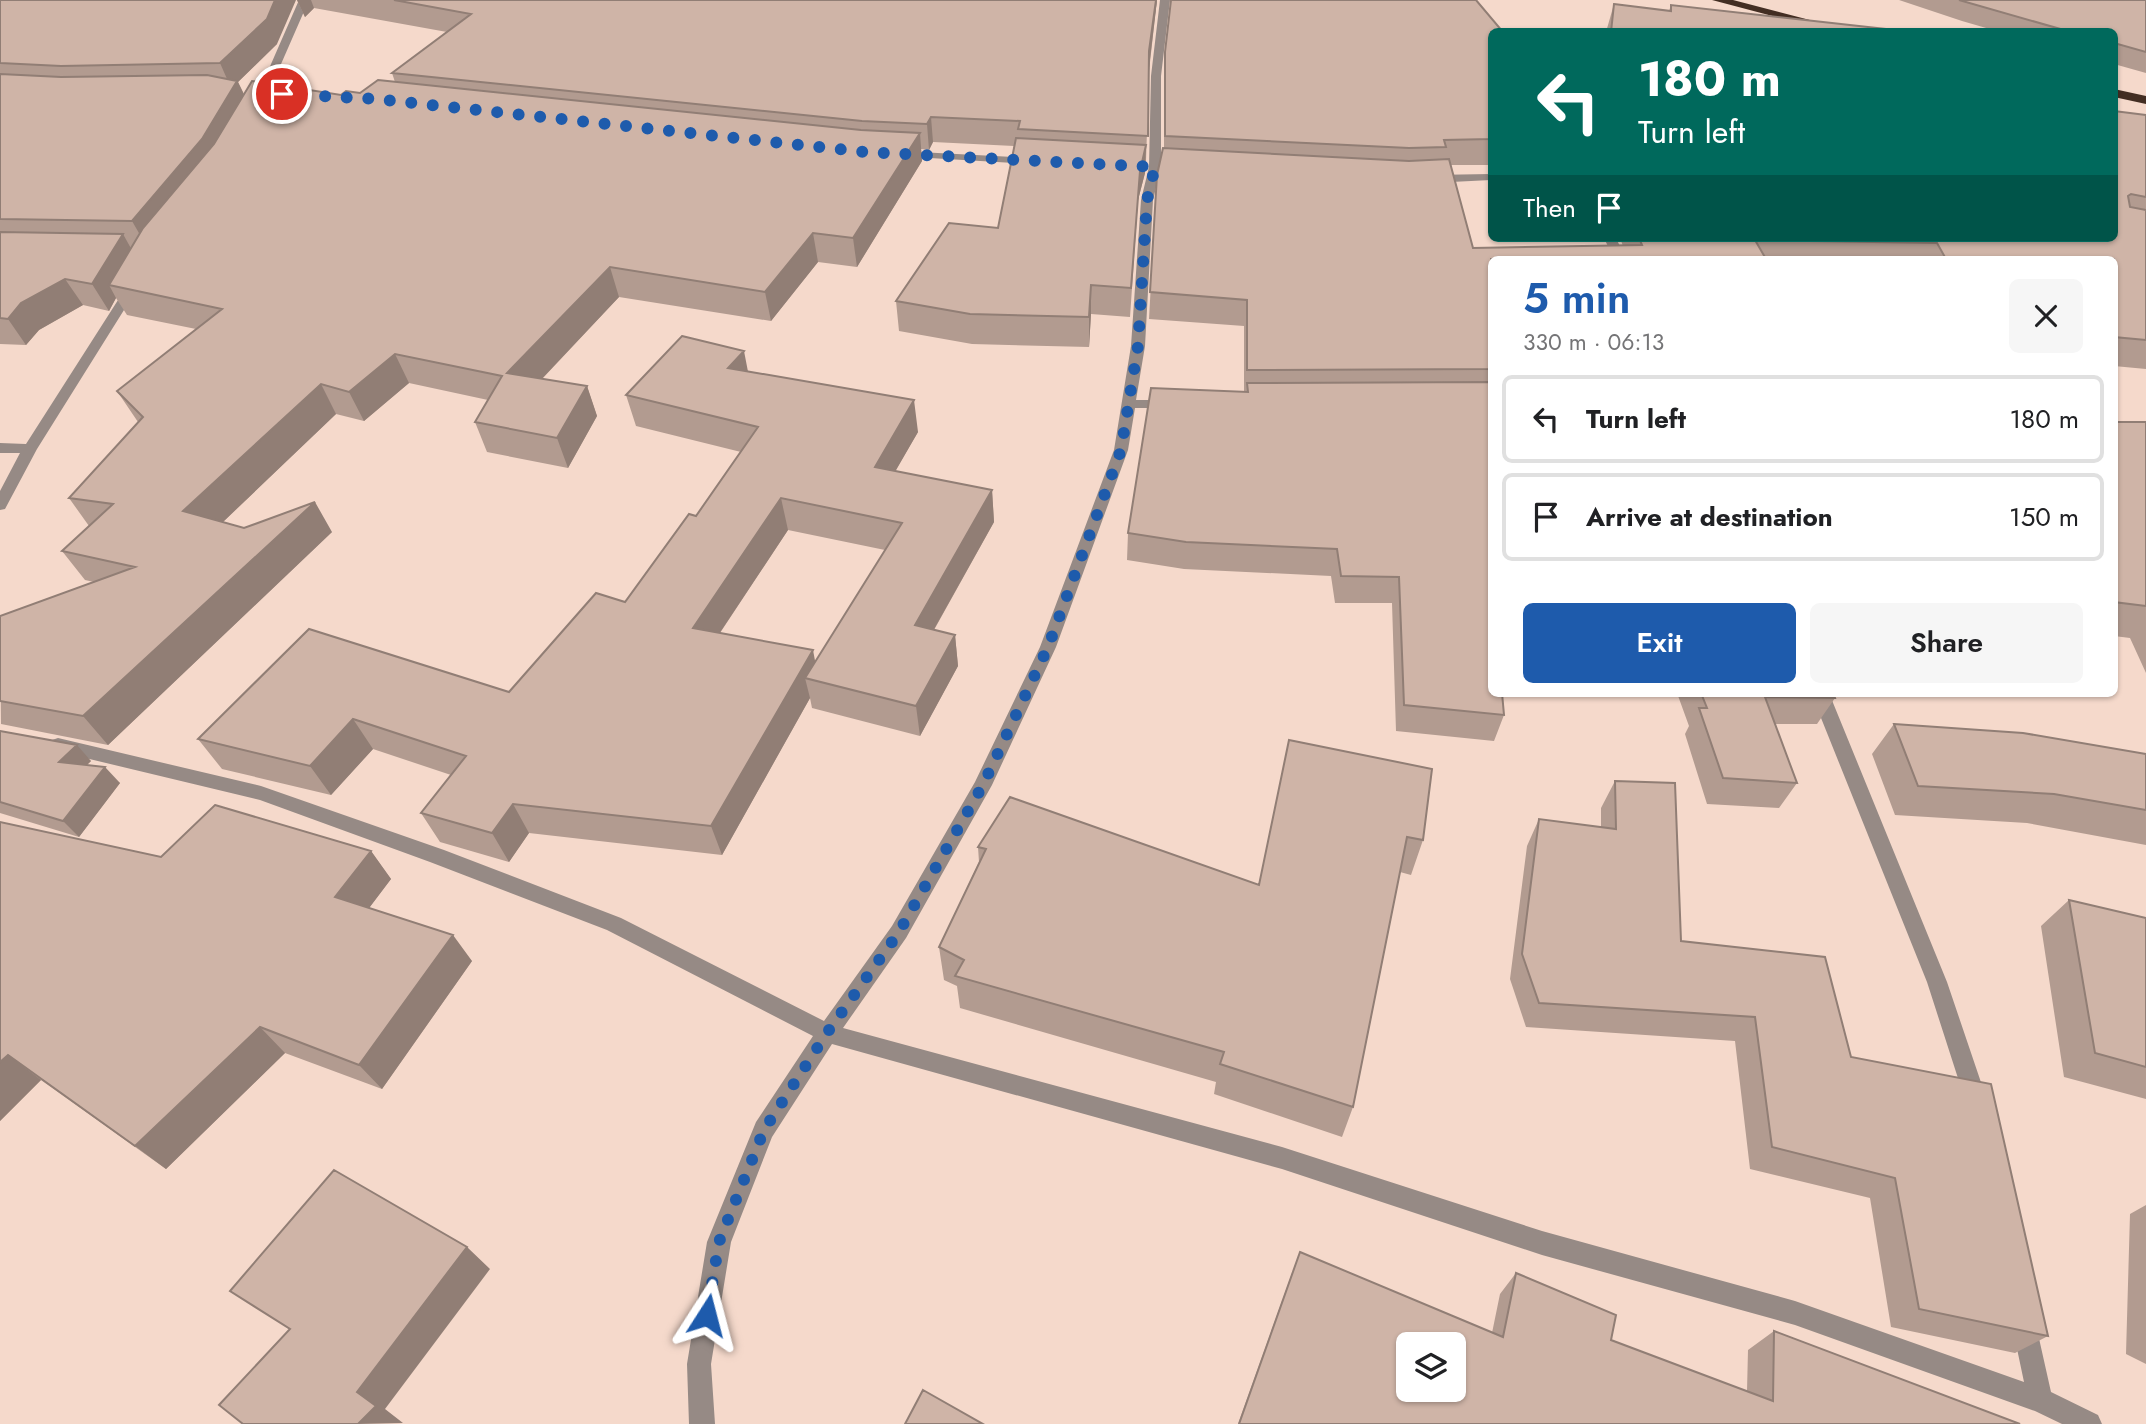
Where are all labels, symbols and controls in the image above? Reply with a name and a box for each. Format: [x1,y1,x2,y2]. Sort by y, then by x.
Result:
text: 180 m [1638,44,1781,114]
icon: left [1523,56,1614,147]
pin [252,64,312,124]
icon: arrive [263,75,301,113]
text: Turn left [1638,109,1745,155]
text: Then [1523,189,1576,227]
icon: arrive [1590,189,1628,227]
text: 5 min [1523,268,1630,329]
button: close [2009,279,2083,353]
text: 330 m · 06:13 [1523,325,1664,359]
icon: left [1527,400,1565,438]
text: Turn left [1586,400,1686,438]
text: 180 m [2009,400,2079,438]
icon: arrive [1527,498,1565,536]
text: Arrive at destination [1586,498,1833,536]
text: 150 m [2009,498,2079,536]
button: Exit [1523,603,1796,683]
button: Share [1810,603,2083,683]
position arrow [670,1278,744,1352]
map controls [1396,1332,1466,1402]
button: layers [1396,1332,1466,1402]

